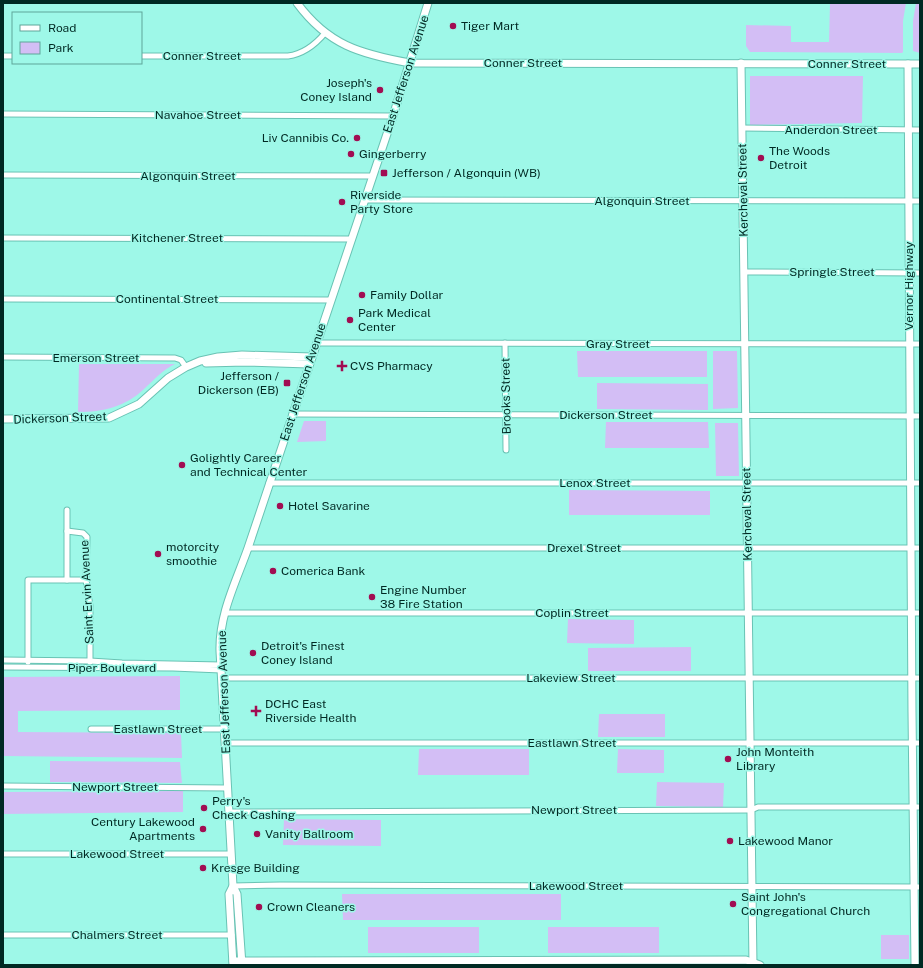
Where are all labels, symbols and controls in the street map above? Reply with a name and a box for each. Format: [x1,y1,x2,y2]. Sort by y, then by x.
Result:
legend [12,12,142,64]
street label: East Jefferson Avenue [380,13,432,135]
place label: Tiger Mart [461,19,519,33]
text: Road [48,21,76,35]
marker: Tiger Mart [448,21,458,31]
text: Park [48,41,74,55]
street label: Conner Street [163,49,241,63]
street label: Conner Street [484,56,562,70]
street label: Conner Street [808,57,886,71]
place label: Joseph's Coney Island [300,76,372,104]
marker: Joseph's Coney Island [375,85,385,95]
street label: Navahoe Street [155,108,242,122]
street label: Anderdon Street [785,123,878,137]
place label: Liv Cannibis Co. [262,131,349,145]
marker: Liv Cannibis Co. [352,133,362,143]
street label: Kercheval Street [735,143,751,237]
place label: The Woods Detroit [769,144,830,172]
place label: Gingerberry [359,147,427,161]
marker: Gingerberry [346,149,356,159]
marker: The Woods Detroit [756,153,766,163]
place label: Jefferson / Algonquin (WB) [392,166,541,180]
marker: Jefferson / Algonquin (WB) [379,168,389,178]
street label: Algonquin Street [140,169,236,183]
place label: Riverside Party Store [350,188,413,216]
street label: Algonquin Street [594,194,690,208]
marker: Riverside Party Store [337,197,347,207]
street label: Kitchener Street [131,231,223,245]
street label: Vernor Highway [902,241,916,330]
street label: Springle Street [789,265,875,279]
place label: Family Dollar [370,288,444,302]
marker: Family Dollar [357,290,367,300]
street label: Continental Street [116,292,219,306]
place label: Park Medical Center [358,306,431,334]
marker: Park Medical Center [345,315,355,325]
street label: East Jefferson Avenue [277,321,329,443]
street label: Gray Street [586,337,650,351]
street label: Emerson Street [53,351,140,365]
street label: Brooks Street [498,357,514,435]
place label: CVS Pharmacy [350,359,433,373]
marker: CVS Pharmacy [337,361,347,371]
place label: Jefferson / Dickerson (EB) [198,369,280,397]
marker: Jefferson / Dickerson (EB) [282,378,292,388]
street label: Dickerson Street [559,408,653,422]
street label: Dickerson Street [13,409,107,427]
place label: Golightly Career and Technical Center [190,451,308,479]
marker: Golightly Career and Technical Center [177,460,187,470]
street label: Kercheval Street [739,467,755,561]
street label: Lenox Street [559,476,631,490]
place label: Hotel Savarine [288,499,370,513]
marker: Hotel Savarine [275,501,285,511]
street label: Saint Ervin Avenue [77,539,97,644]
place label: motorcity smoothie [166,540,220,568]
street label: Drexel Street [547,541,621,555]
marker: motorcity smoothie [153,549,163,559]
place label: Comerica Bank [281,564,365,578]
marker: Comerica Bank [268,566,278,576]
place label: Engine Number 38 Fire Station [380,583,467,611]
marker: Engine Number 38 Fire Station [367,592,377,602]
street label: Coplin Street [535,606,609,620]
street label: East Jefferson Avenue [215,630,233,754]
place label: Detroit's Finest Coney Island [261,639,345,667]
marker: Detroit's Finest Coney Island [248,648,258,658]
street label: Piper Boulevard [68,661,156,675]
street label: Lakeview Street [526,671,616,685]
place label: DCHC East Riverside Health [265,697,357,725]
marker: DCHC East Riverside Health [250,705,262,717]
street label: Eastlawn Street [114,722,203,736]
street label: Eastlawn Street [528,736,617,750]
place label: John Monteith Library [736,745,814,773]
marker: John Monteith Library [723,754,733,764]
street label: Newport Street [72,780,158,794]
place label: Perry's Check Cashing [212,794,295,822]
marker: Perry's Check Cashing [199,803,209,813]
street label: Newport Street [531,803,617,817]
place label: Century Lakewood Apartments [91,815,195,843]
marker: Century Lakewood Apartments [198,824,208,834]
place label: Vanity Ballroom [265,827,353,841]
marker: Vanity Ballroom [252,829,262,839]
place label: Lakewood Manor [738,834,833,848]
marker: Lakewood Manor [725,836,735,846]
street label: Lakewood Street [70,847,165,861]
place label: Kresge Building [211,861,300,875]
marker: Kresge Building [198,863,208,873]
street label: Lakewood Street [529,879,624,893]
place label: Saint John's Congregational Church [741,890,870,918]
marker: Saint John's Congregational Church [728,899,738,909]
place label: Crown Cleaners [267,900,355,914]
marker: Crown Cleaners [254,902,264,912]
street label: Chalmers Street [71,928,163,942]

